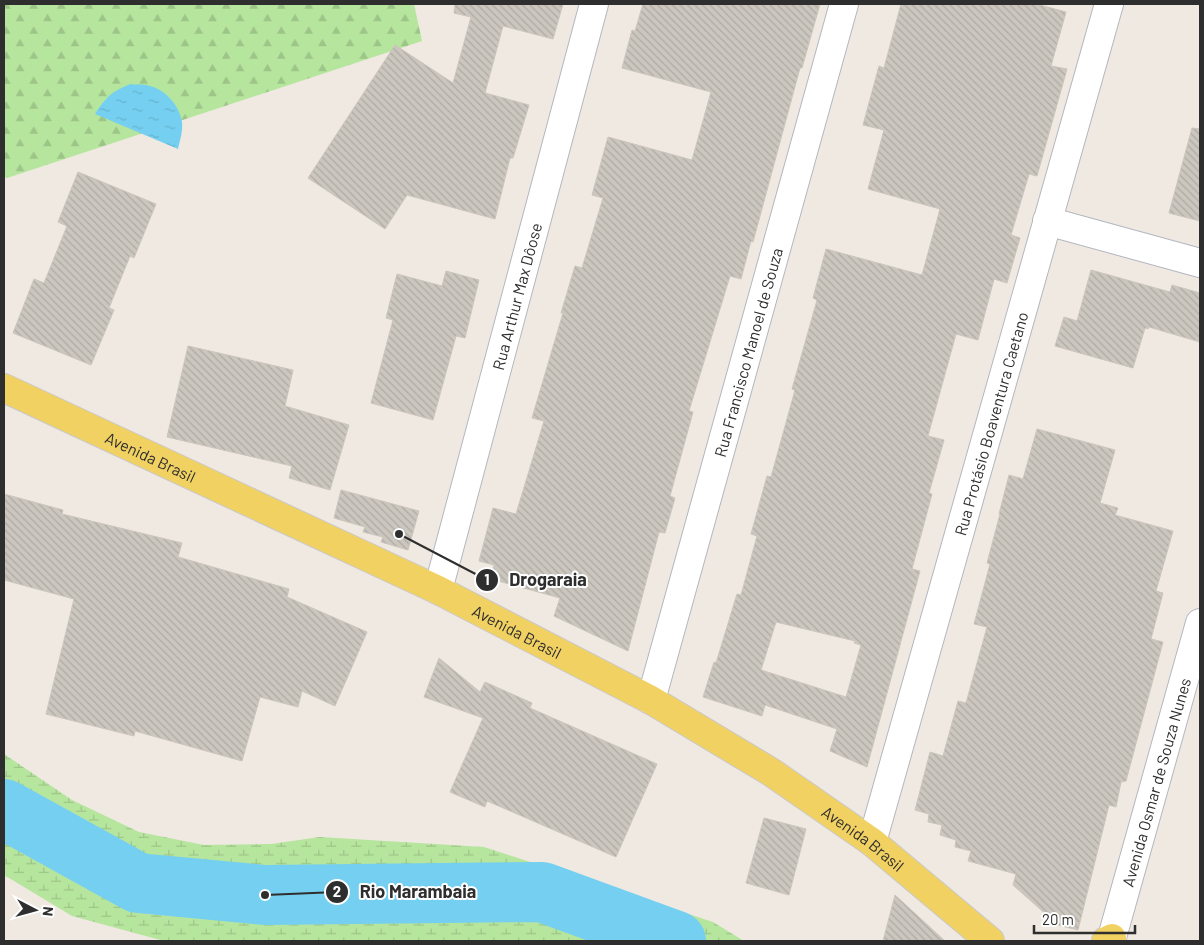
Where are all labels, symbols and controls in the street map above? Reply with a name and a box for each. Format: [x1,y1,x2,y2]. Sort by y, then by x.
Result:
street label: Rua Arthur Max Dôose [488,221,545,372]
street label: Rua Francisco Manoel de Souza [709,245,786,459]
street label: Rua Protásio Boaventura Caetano [950,309,1031,538]
street label: Avenida Brasil [103,427,199,486]
callout: Drogaraia [475,564,597,597]
text: Drogaraia [509,568,587,590]
text: 1 [484,570,490,588]
street label: Avenida Brasil [470,600,565,662]
street label: Avenida Osmar de Souza Nunes [1117,676,1194,889]
street label: Avenida Brasil [819,801,908,875]
callout: Rio Marambaia [325,875,486,908]
text: Rio Marambaia [360,880,476,902]
text: 2 [333,882,341,900]
north arrow [10,885,60,935]
scale bar [1034,902,1135,934]
text: N [39,906,57,917]
text: 20 m [1042,910,1074,928]

